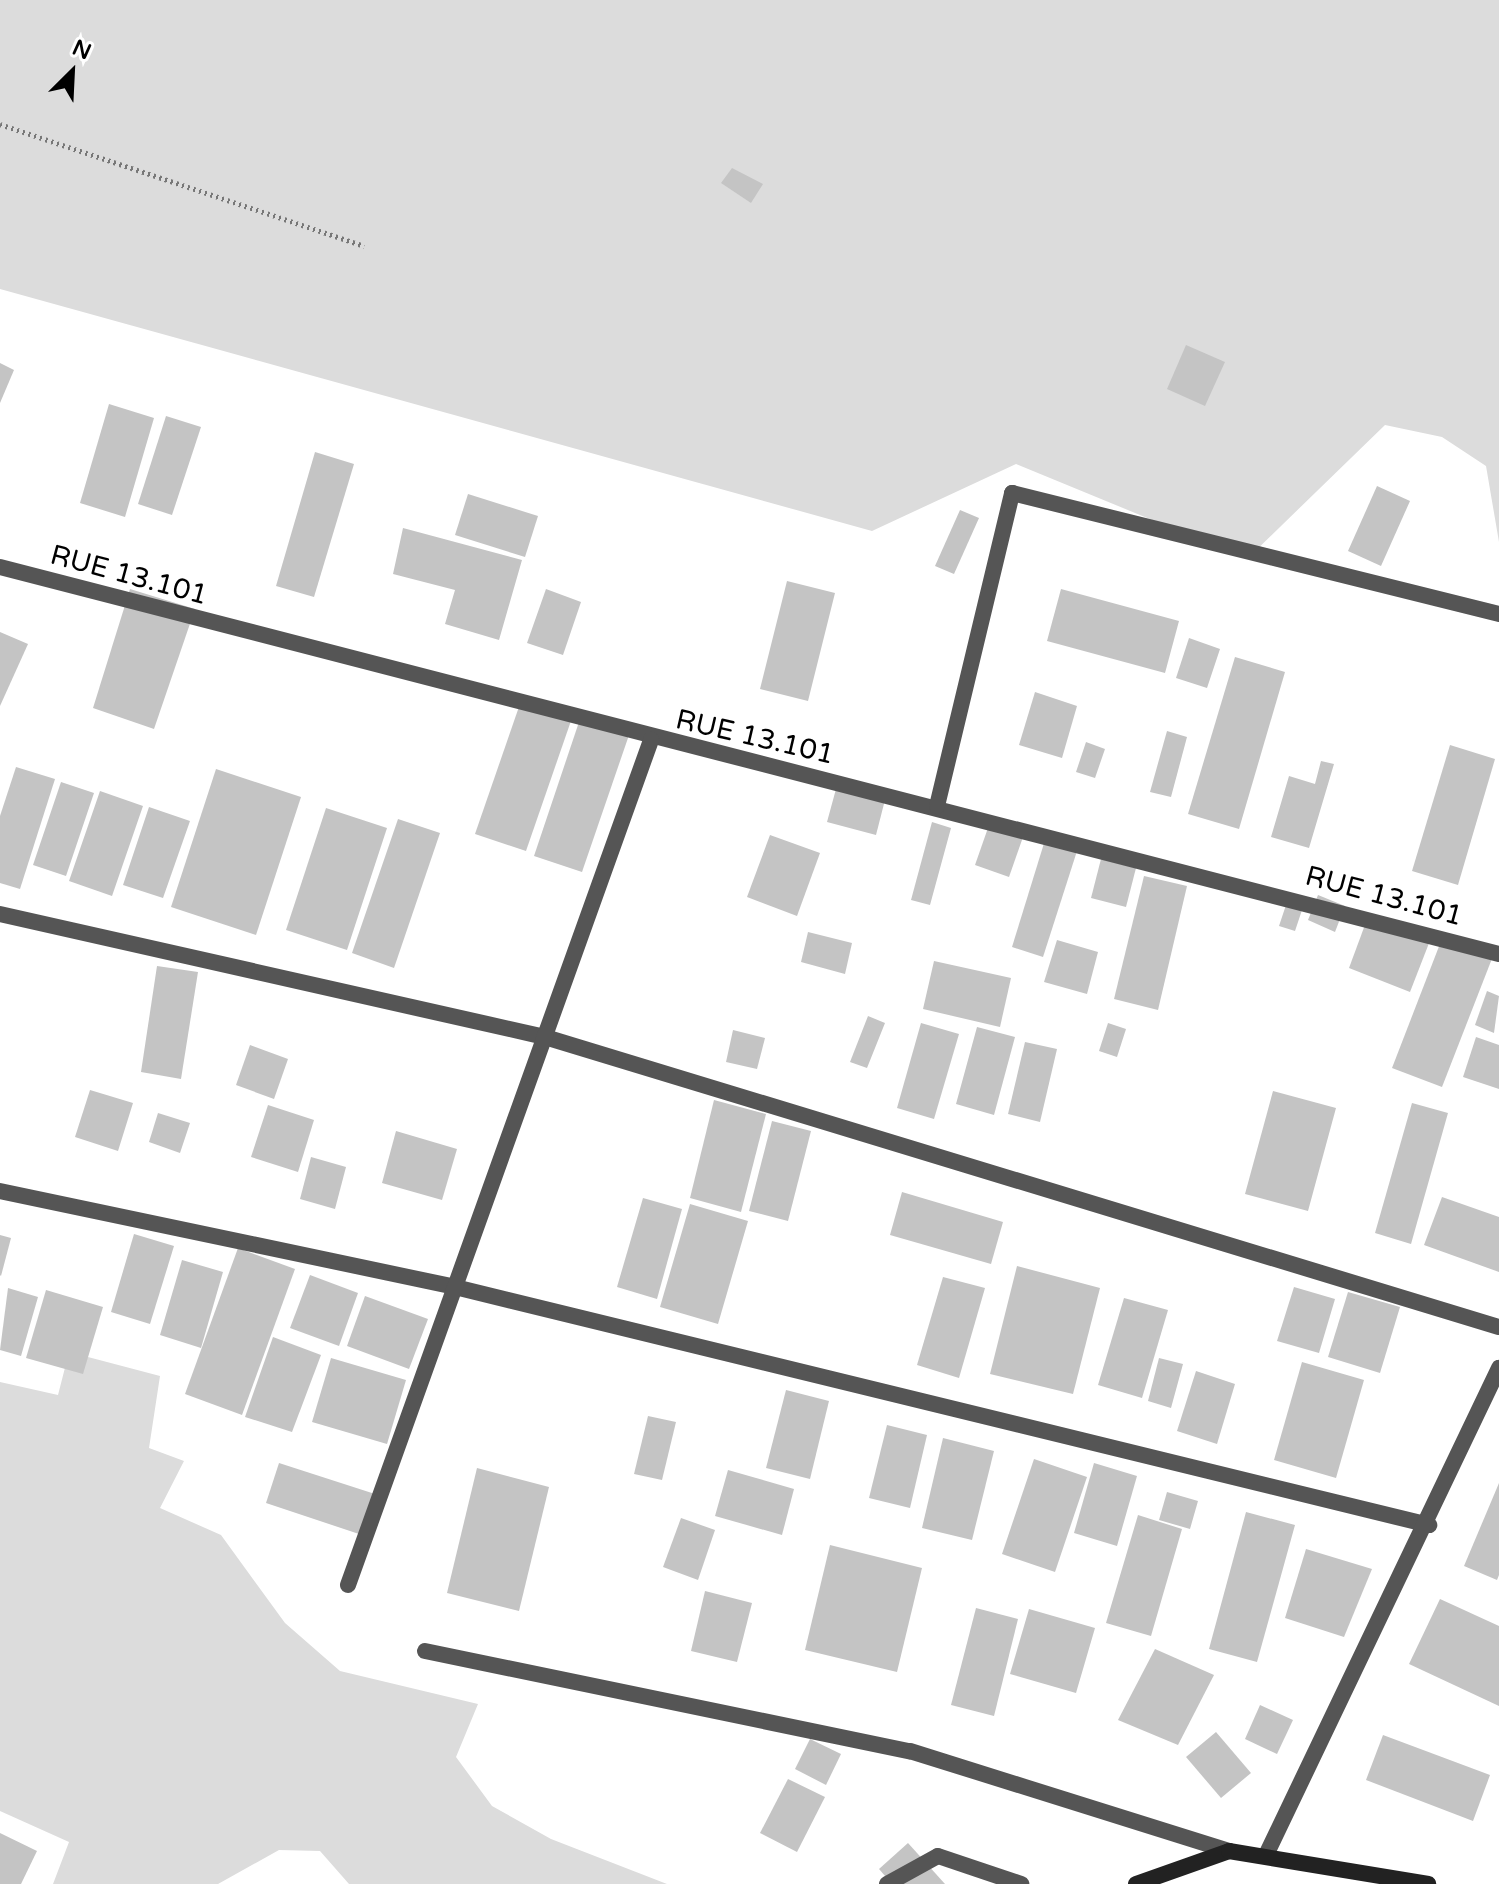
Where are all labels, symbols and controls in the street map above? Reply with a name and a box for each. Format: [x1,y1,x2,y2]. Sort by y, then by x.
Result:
north arrow [32,32,112,112]
text: N [68,35,95,66]
street label: RUE 13.101 [47,538,211,612]
street label: RUE 13.101 [673,702,837,772]
street label: RUE 13.101 [1302,859,1466,933]

